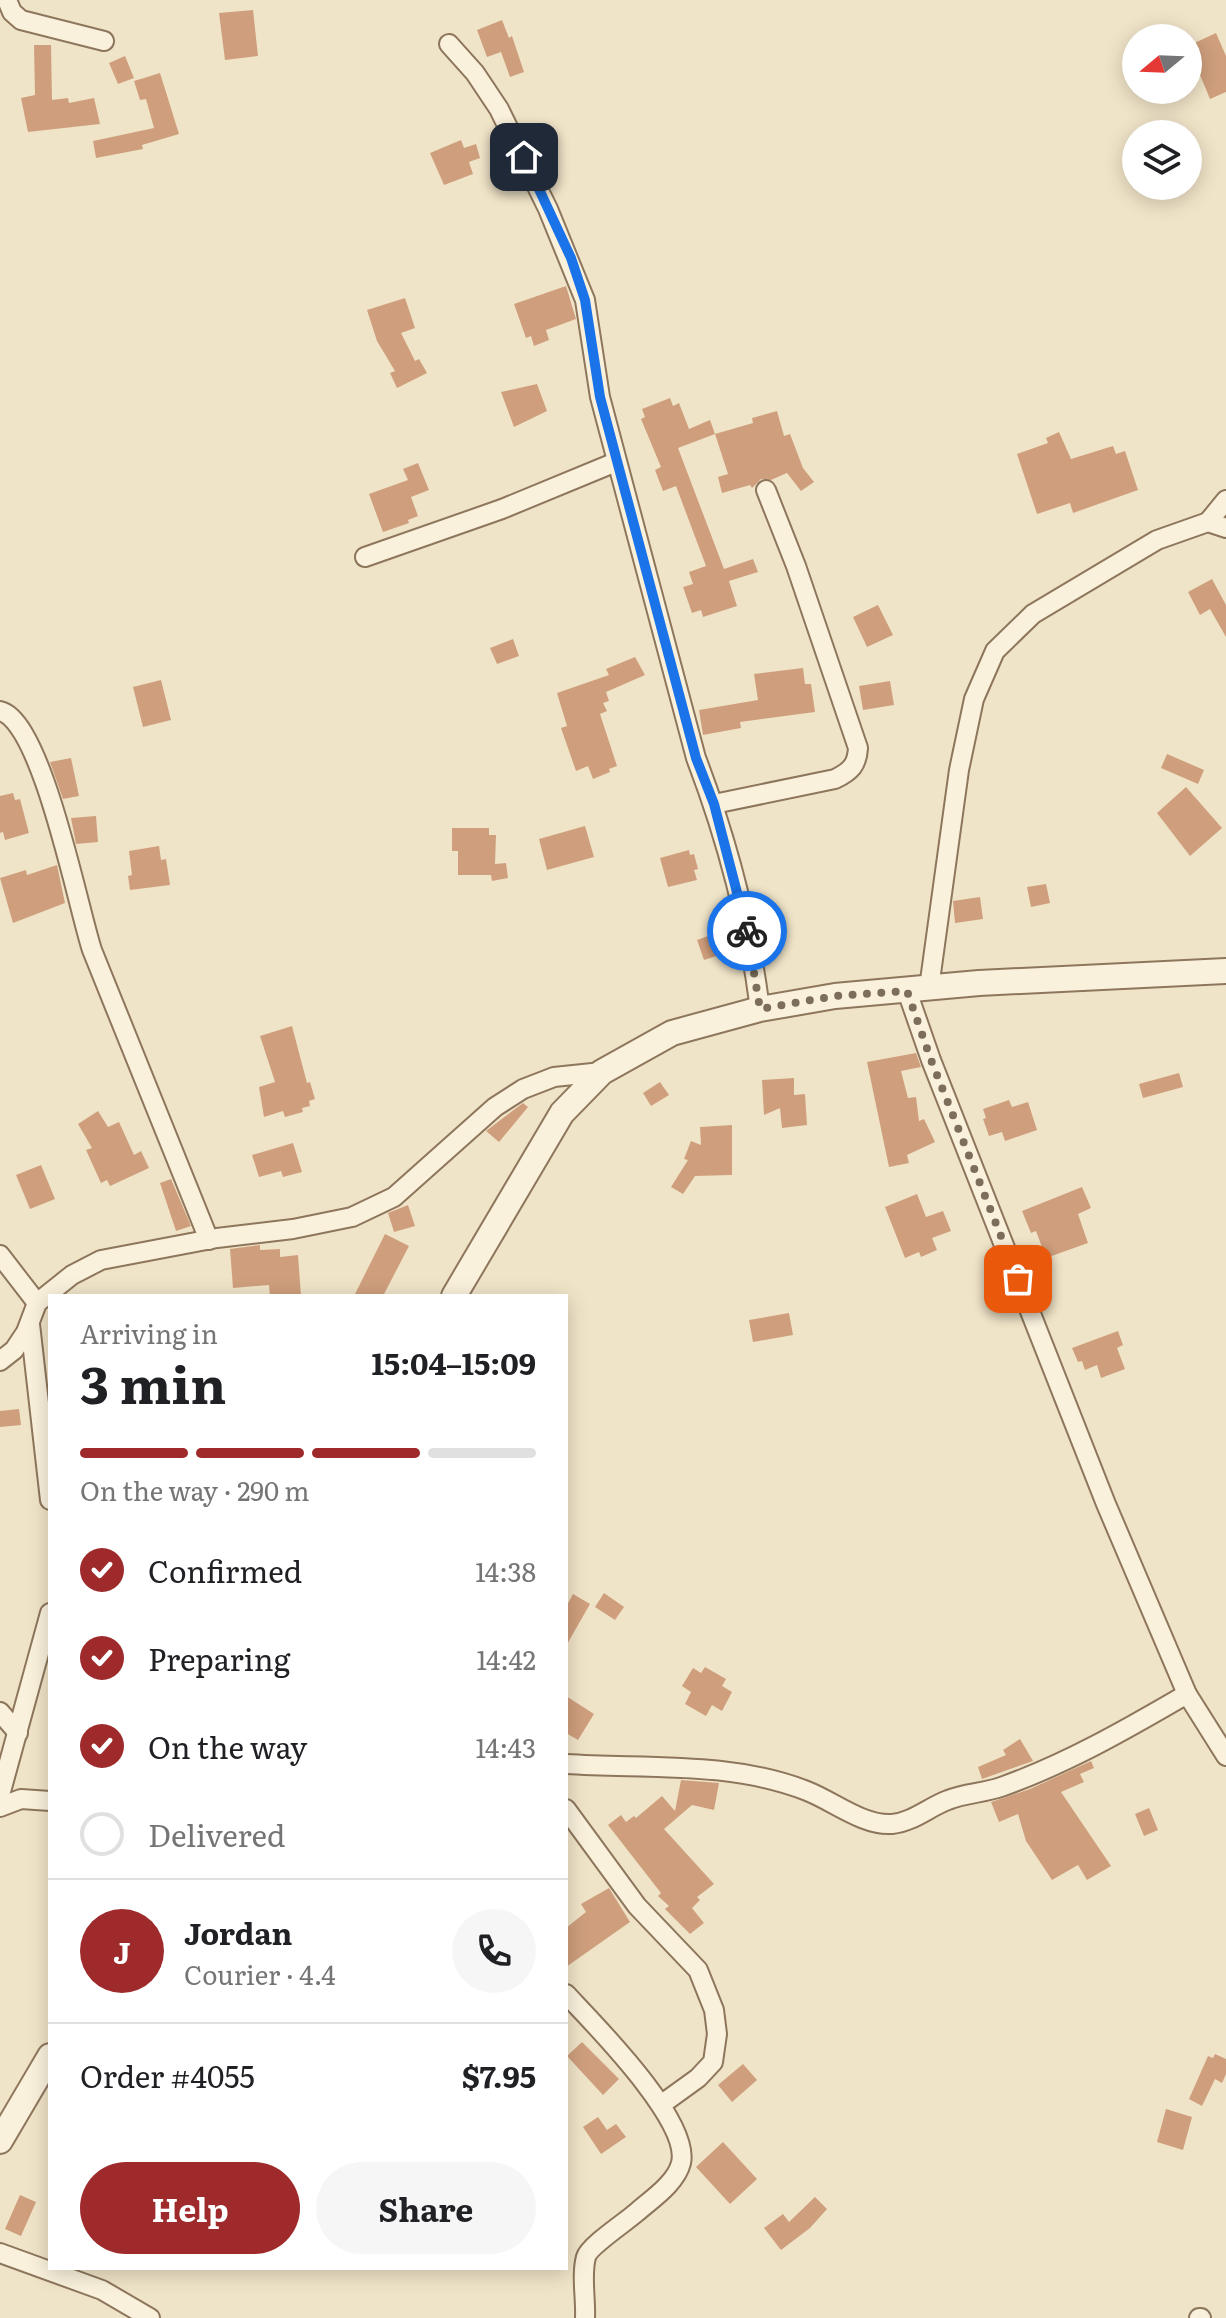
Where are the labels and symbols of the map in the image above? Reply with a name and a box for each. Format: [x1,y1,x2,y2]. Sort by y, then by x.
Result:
north arrow [1122,24,1202,104]
pin [490,123,558,191]
courier [707,891,787,971]
pin [984,1245,1052,1313]

